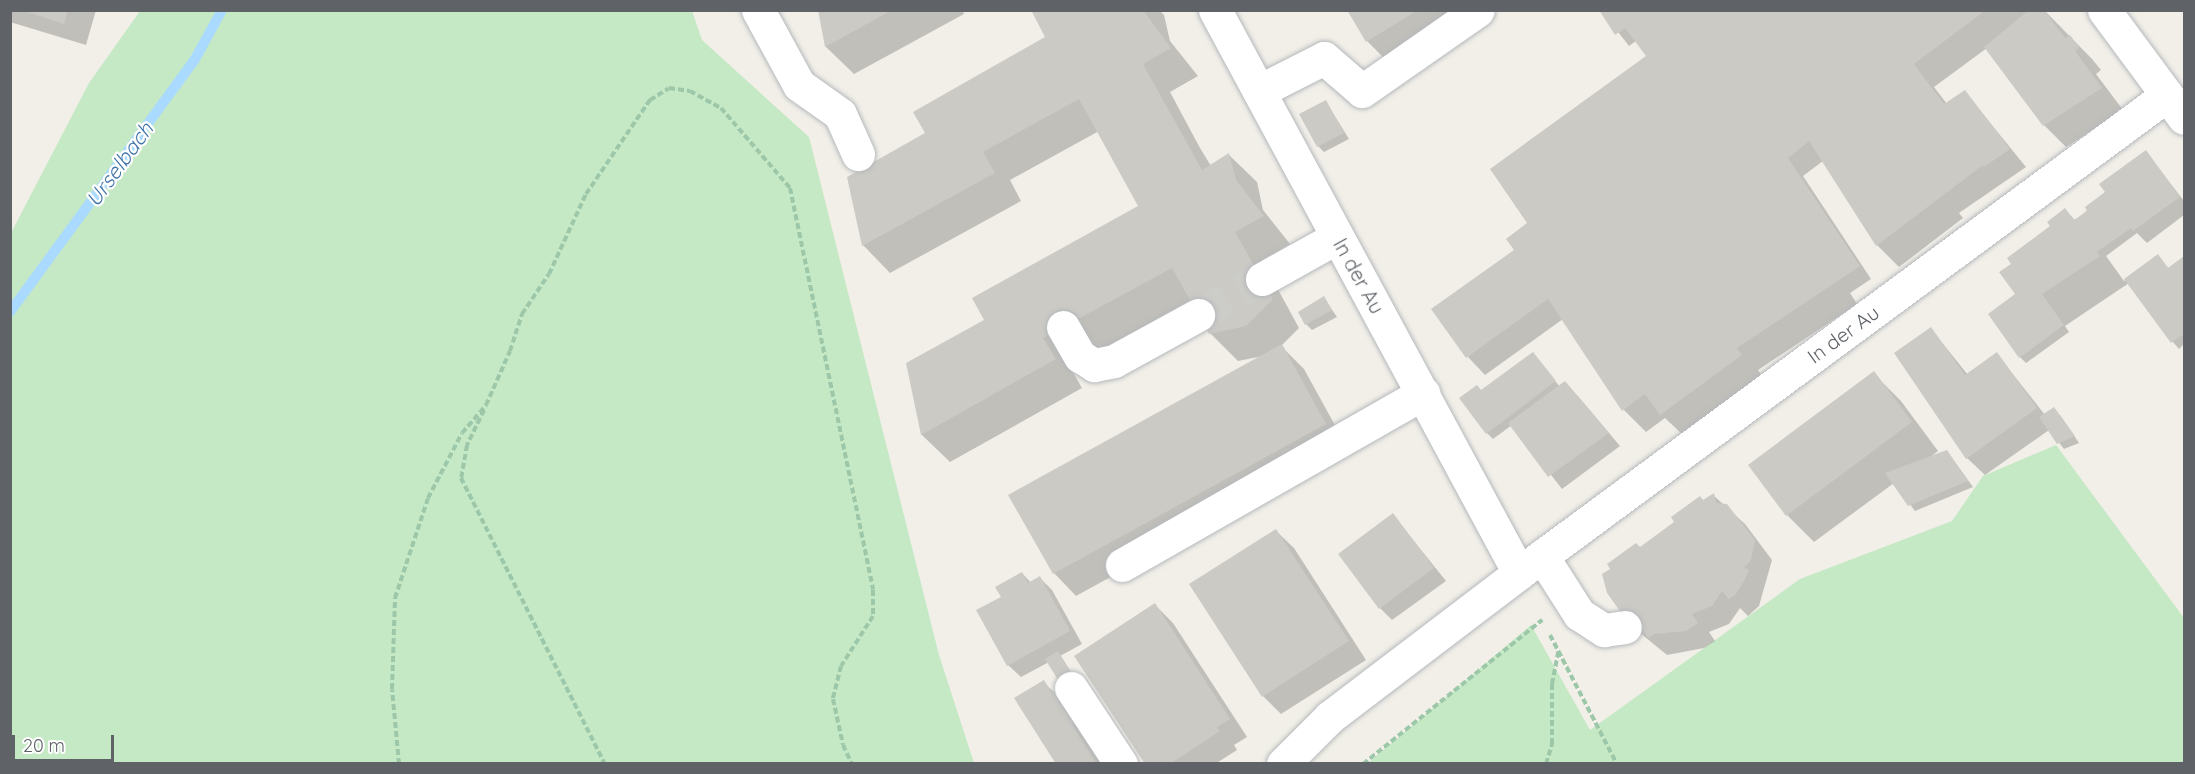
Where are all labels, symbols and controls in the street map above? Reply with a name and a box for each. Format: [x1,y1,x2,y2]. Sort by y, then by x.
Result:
water label: Urselbach [80,117,158,211]
street label: In der Au [1328,234,1390,318]
street label: In der Au [1802,300,1884,368]
scale bar [15,723,117,761]
text: 20 m [23,734,65,757]

